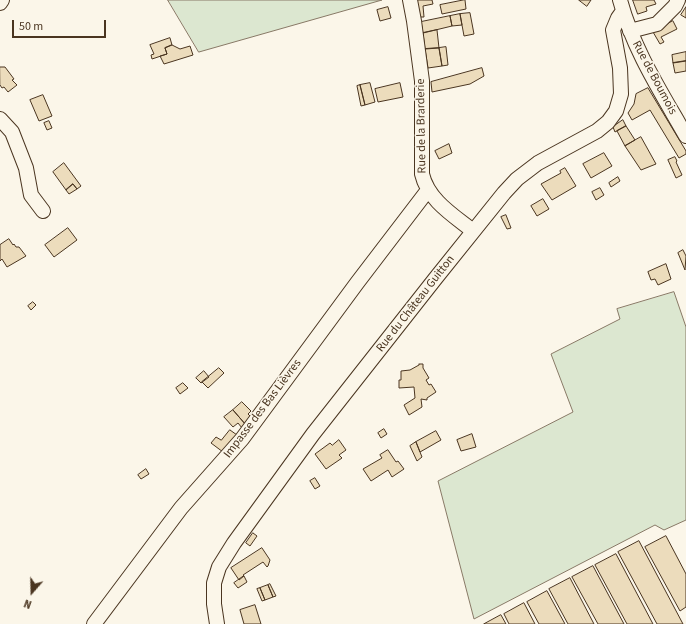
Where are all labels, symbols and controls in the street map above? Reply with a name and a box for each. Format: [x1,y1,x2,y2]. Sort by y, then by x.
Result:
scale bar [14,12,108,38]
text: 50 m [19,18,43,35]
street label: Rue de Boumois [629,39,679,117]
street label: Rue de la Brarderie [414,78,430,174]
street label: Rue du Château Guitton [374,253,458,355]
street label: Impasse des Bas Lièvres [221,357,305,461]
north arrow [12,572,52,612]
text: N [22,595,34,612]

